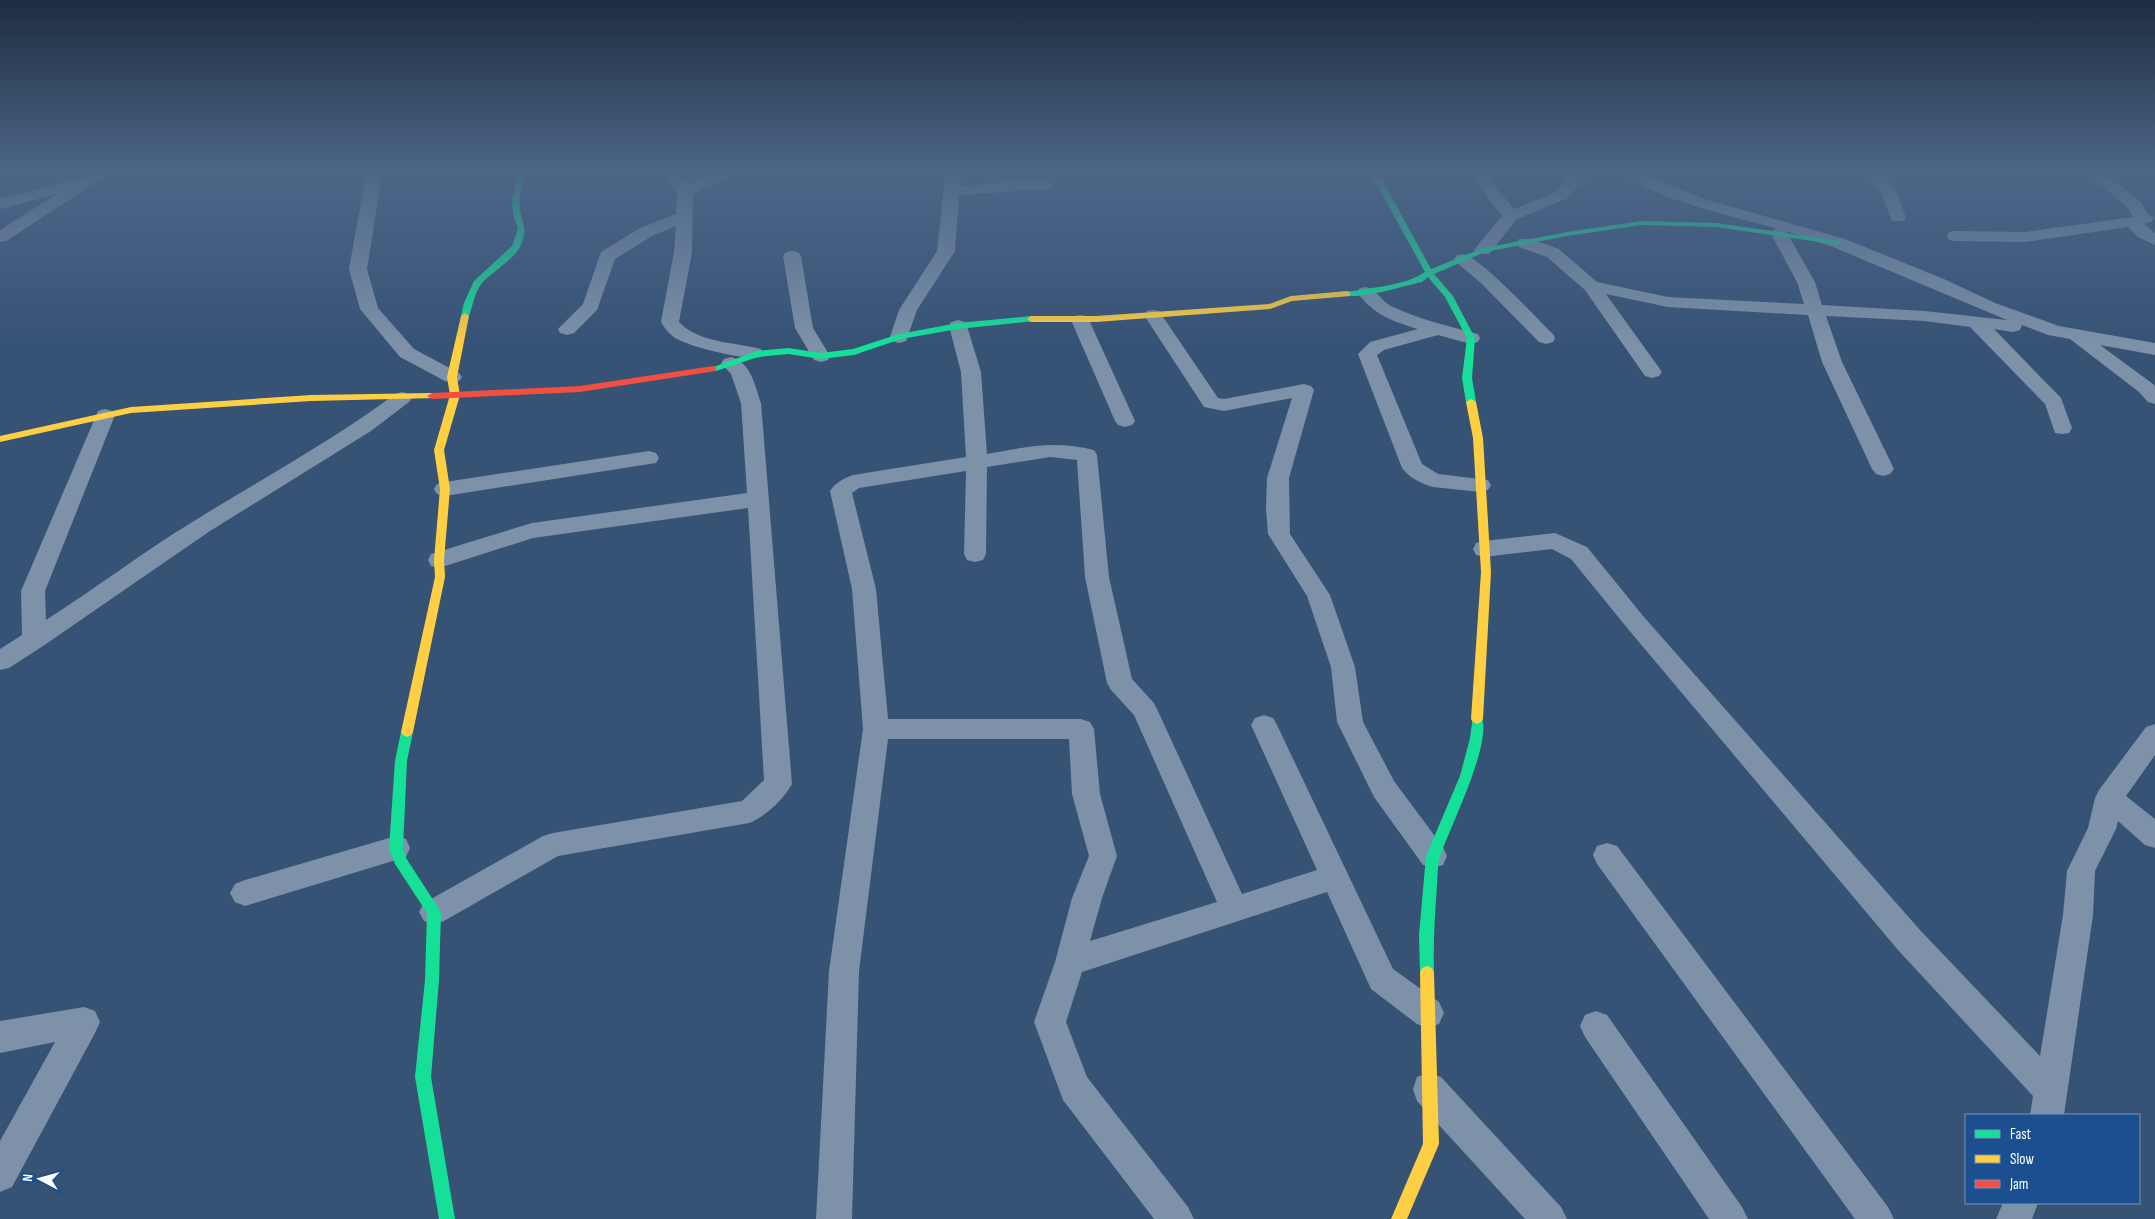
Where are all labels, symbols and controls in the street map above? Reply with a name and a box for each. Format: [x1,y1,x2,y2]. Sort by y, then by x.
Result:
legend [1965,1114,2140,1204]
text: Fast [2010,1125,2032,1144]
text: Slow [2010,1150,2034,1169]
north arrow [15,1154,65,1204]
text: N [19,1173,36,1182]
text: Jam [2009,1175,2028,1194]

